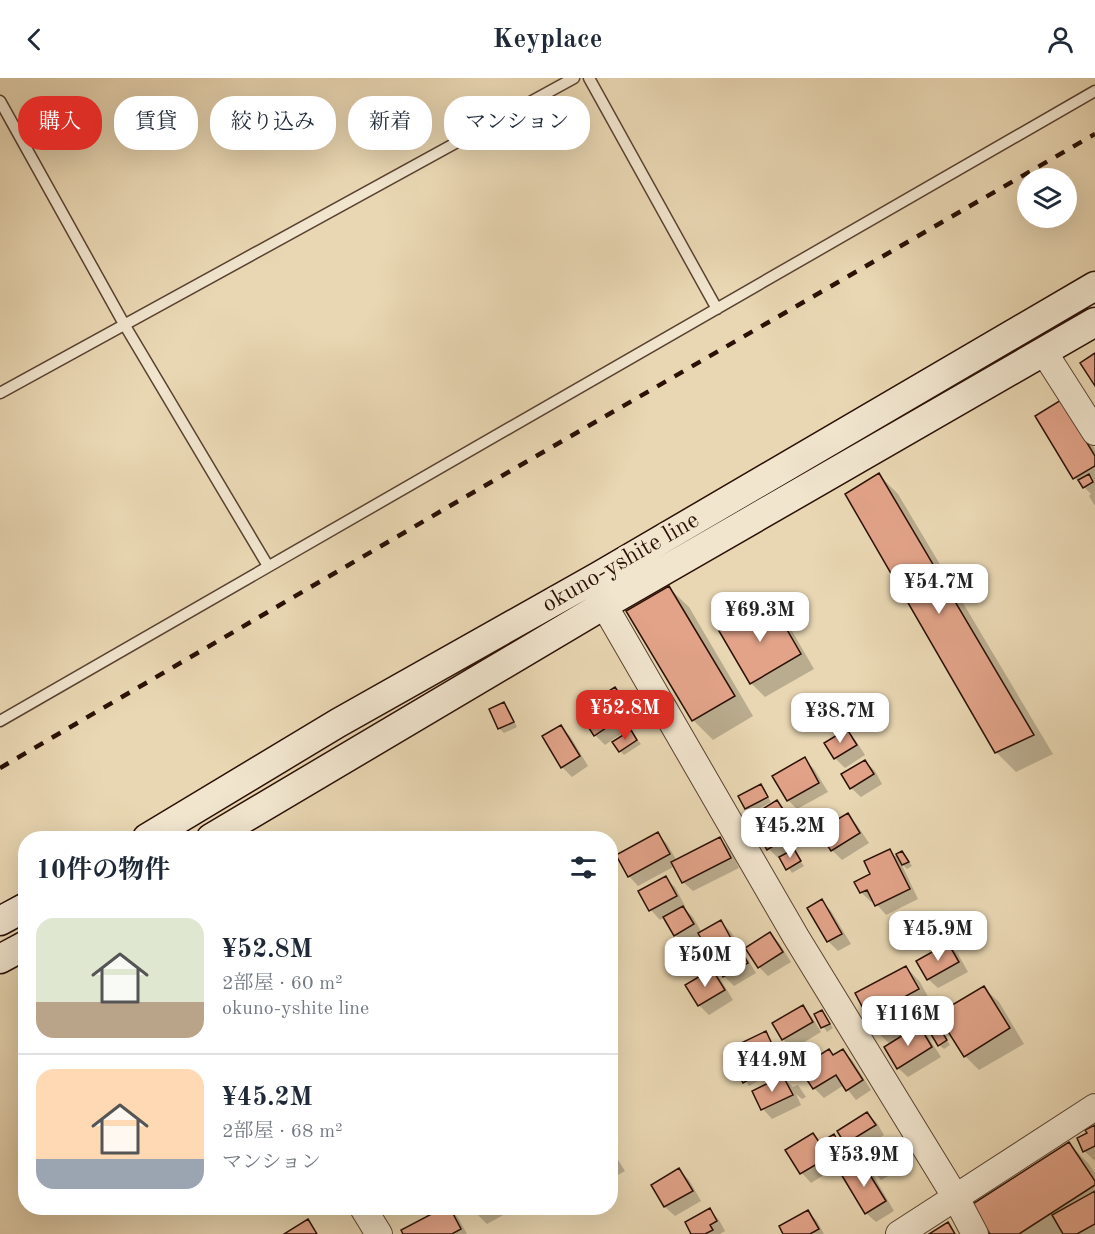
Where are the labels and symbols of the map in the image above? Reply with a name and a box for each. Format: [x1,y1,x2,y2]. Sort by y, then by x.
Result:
street label: okuno-yshite line [538,508,704,618]
pin: ¥54.7M [890,564,988,615]
pin: ¥69.3M [711,592,809,643]
pin: ¥52.8M [576,690,674,741]
pin: ¥38.7M [791,693,889,744]
pin: ¥45.2M [741,808,839,859]
pin: ¥45.9M [889,911,987,962]
pin: ¥50M [669,937,741,988]
pin: ¥116M [866,996,950,1047]
pin: ¥44.9M [723,1042,821,1093]
pin: ¥53.9M [815,1137,913,1188]

